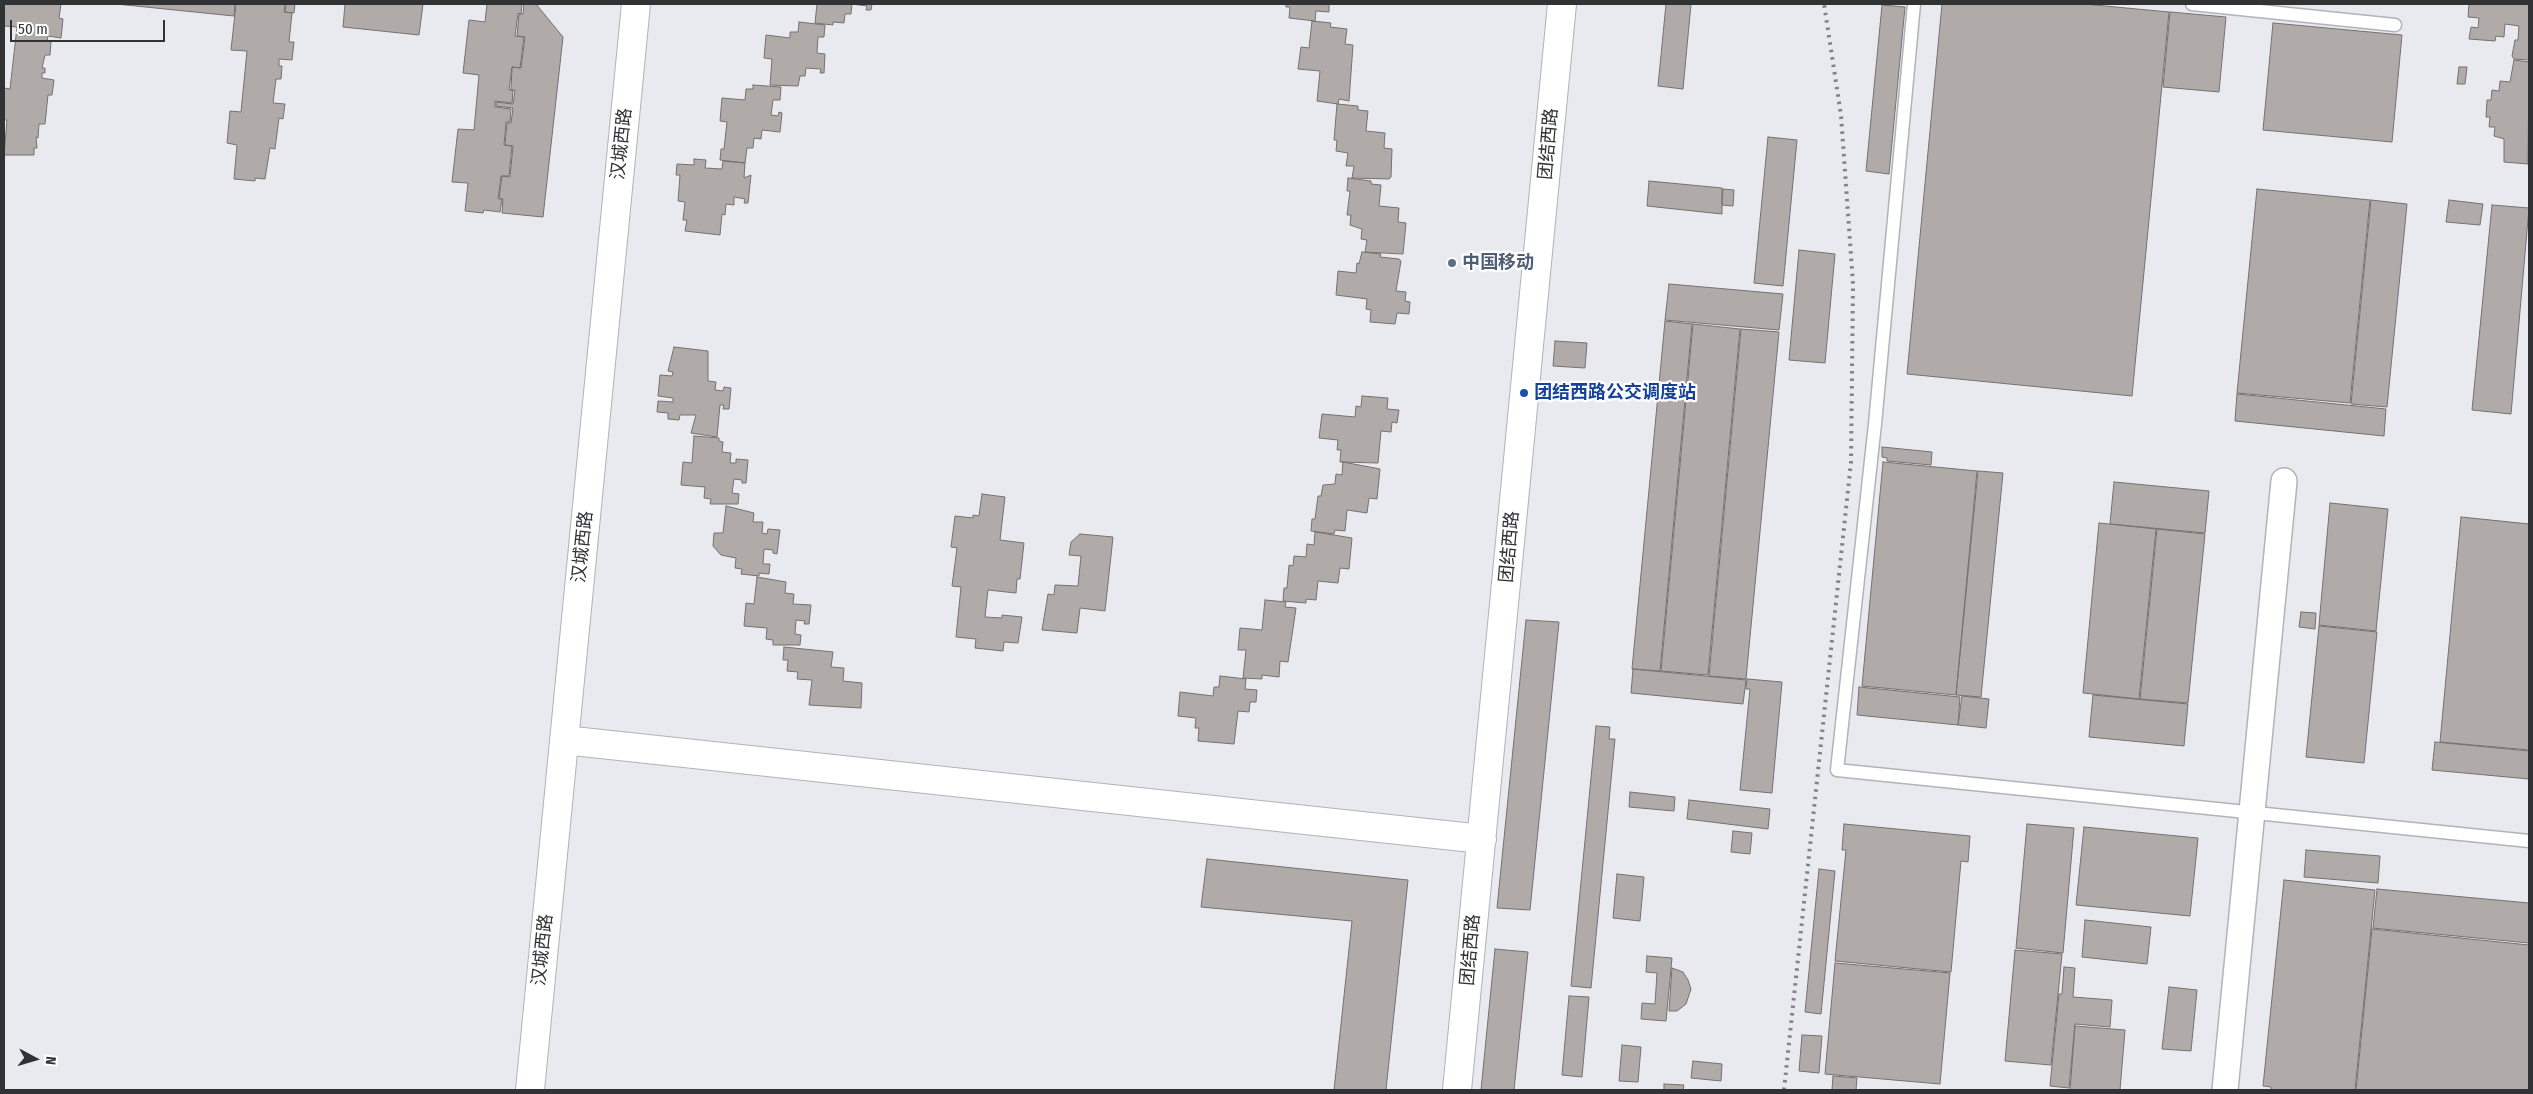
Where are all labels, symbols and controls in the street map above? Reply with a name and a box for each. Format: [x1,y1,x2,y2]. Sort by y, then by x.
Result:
scale bar [12,10,168,42]
text: 50 m [18,20,48,38]
street label: 汉城西路 [607,107,637,181]
street label: 团结西路 [1535,107,1563,181]
place label: 中国移动 [1462,252,1534,274]
marker: 中国移动 [1446,257,1458,269]
place label: 团结西路公交调度站 [1534,382,1696,404]
marker: 团结西路公交调度站 [1518,387,1530,399]
street label: 汉城西路 [568,510,598,584]
street label: 团结西路 [1496,510,1524,584]
street label: 汉城西路 [528,913,558,987]
street label: 团结西路 [1457,913,1485,987]
north arrow [10,1034,60,1084]
text: N [42,1056,59,1066]

